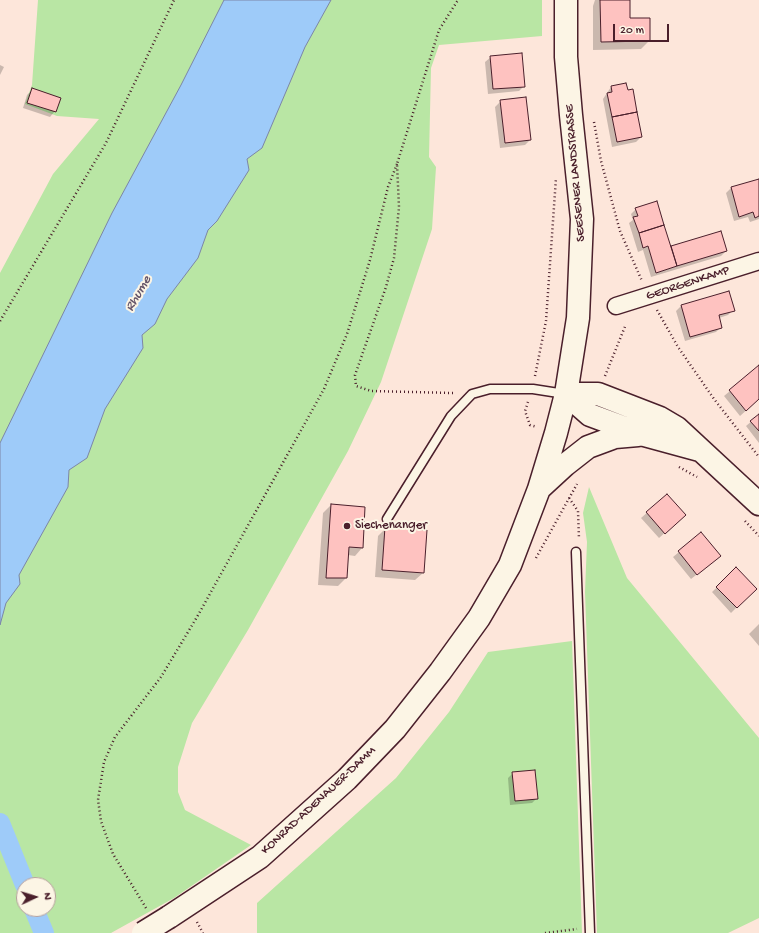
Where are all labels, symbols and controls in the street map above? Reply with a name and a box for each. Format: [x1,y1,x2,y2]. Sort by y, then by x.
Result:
scale bar [615,16,671,42]
text: 20 m [620,24,644,38]
street label: SEESENER LANDSTRASSE [562,104,590,242]
street label: GEORGENKAMP [644,263,732,305]
water label: Rhume [122,273,156,315]
place label: Siechenanger [355,518,427,534]
marker: Siechenanger [342,521,352,531]
street label: KONRAD-ADENAUER-DAMM [258,744,380,858]
north arrow [16,877,56,917]
text: N [41,892,53,900]

